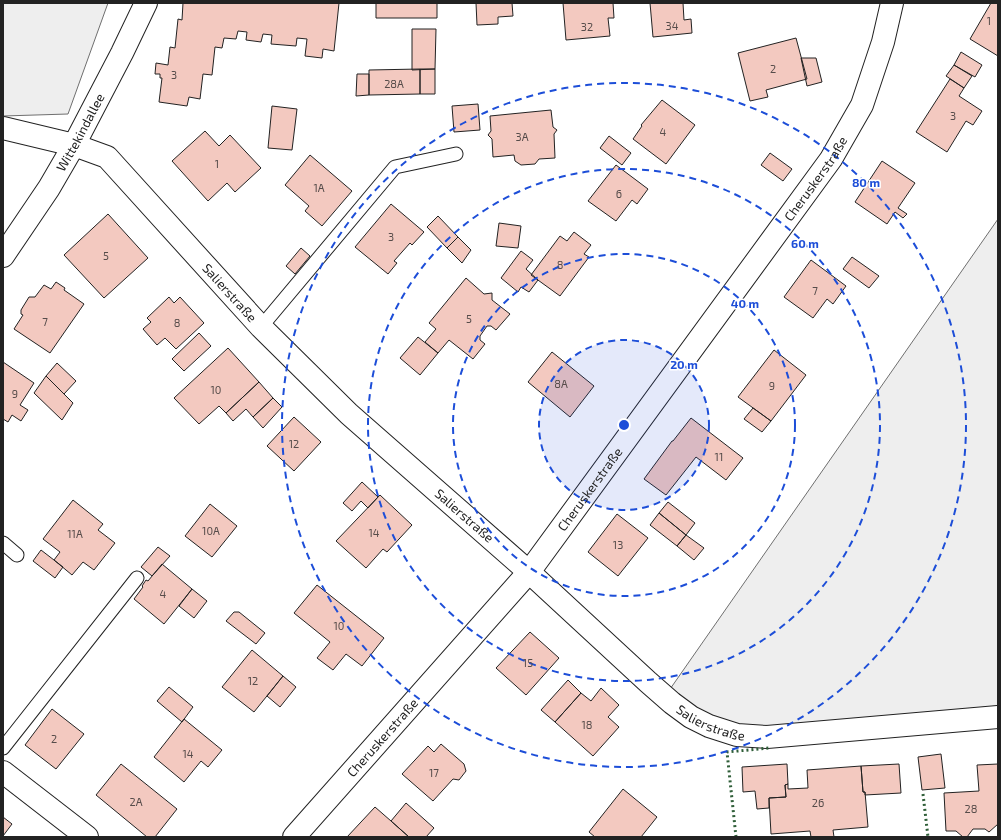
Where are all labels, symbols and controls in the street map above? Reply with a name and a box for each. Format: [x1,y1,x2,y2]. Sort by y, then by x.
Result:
house number: 1 [987,14,991,27]
house number: 34 [666,19,679,32]
house number: 32 [581,20,593,33]
house number: 2 [770,62,776,75]
house number: 3 [171,68,177,81]
house number: 28A [384,77,404,90]
street label: Wittekindallee [53,91,108,174]
house number: 3 [950,109,956,122]
house number: 4 [660,125,667,138]
house number: 3A [516,130,529,143]
street label: Cheruskerstraße [781,133,850,224]
house number: 1 [215,157,219,170]
text: 80 m [852,175,880,189]
house number: 1A [313,181,325,194]
house number: 6 [616,187,622,200]
house number: 3 [388,230,394,243]
text: 60 m [791,236,819,250]
house number: 5 [103,249,109,262]
house number: 8 [557,258,563,271]
street label: Salierstraße [199,260,260,325]
house number: 7 [812,284,818,297]
text: 40 m [731,296,759,310]
house number: 5 [466,312,472,325]
house number: 7 [42,315,48,328]
house number: 8 [174,316,180,329]
text: 20 m [670,357,698,371]
house number: 8A [554,377,568,390]
house number: 9 [769,379,775,392]
house number: 10 [210,383,222,396]
house number: 9 [12,387,18,400]
centre of rings [617,418,631,432]
house number: 12 [289,437,299,450]
street label: Cheruskerstraße [554,444,626,534]
house number: 11 [715,450,723,463]
street label: Salierstraße [432,485,497,546]
house number: 10A [202,524,220,537]
house number: 14 [368,526,380,539]
house number: 11A [67,527,83,540]
house number: 13 [613,538,623,551]
house number: 4 [160,587,167,600]
house number: 10 [333,619,345,632]
house number: 15 [523,656,533,669]
house number: 12 [248,674,258,687]
street label: Cheruskerstraße [343,695,421,780]
street label: Salierstraße [673,701,745,744]
house number: 18 [581,718,593,731]
house number: 2 [51,732,57,745]
house number: 14 [182,747,194,760]
house number: 17 [429,766,439,779]
house number: 2A [129,795,143,808]
house number: 26 [812,796,824,809]
house number: 28 [965,802,977,815]

